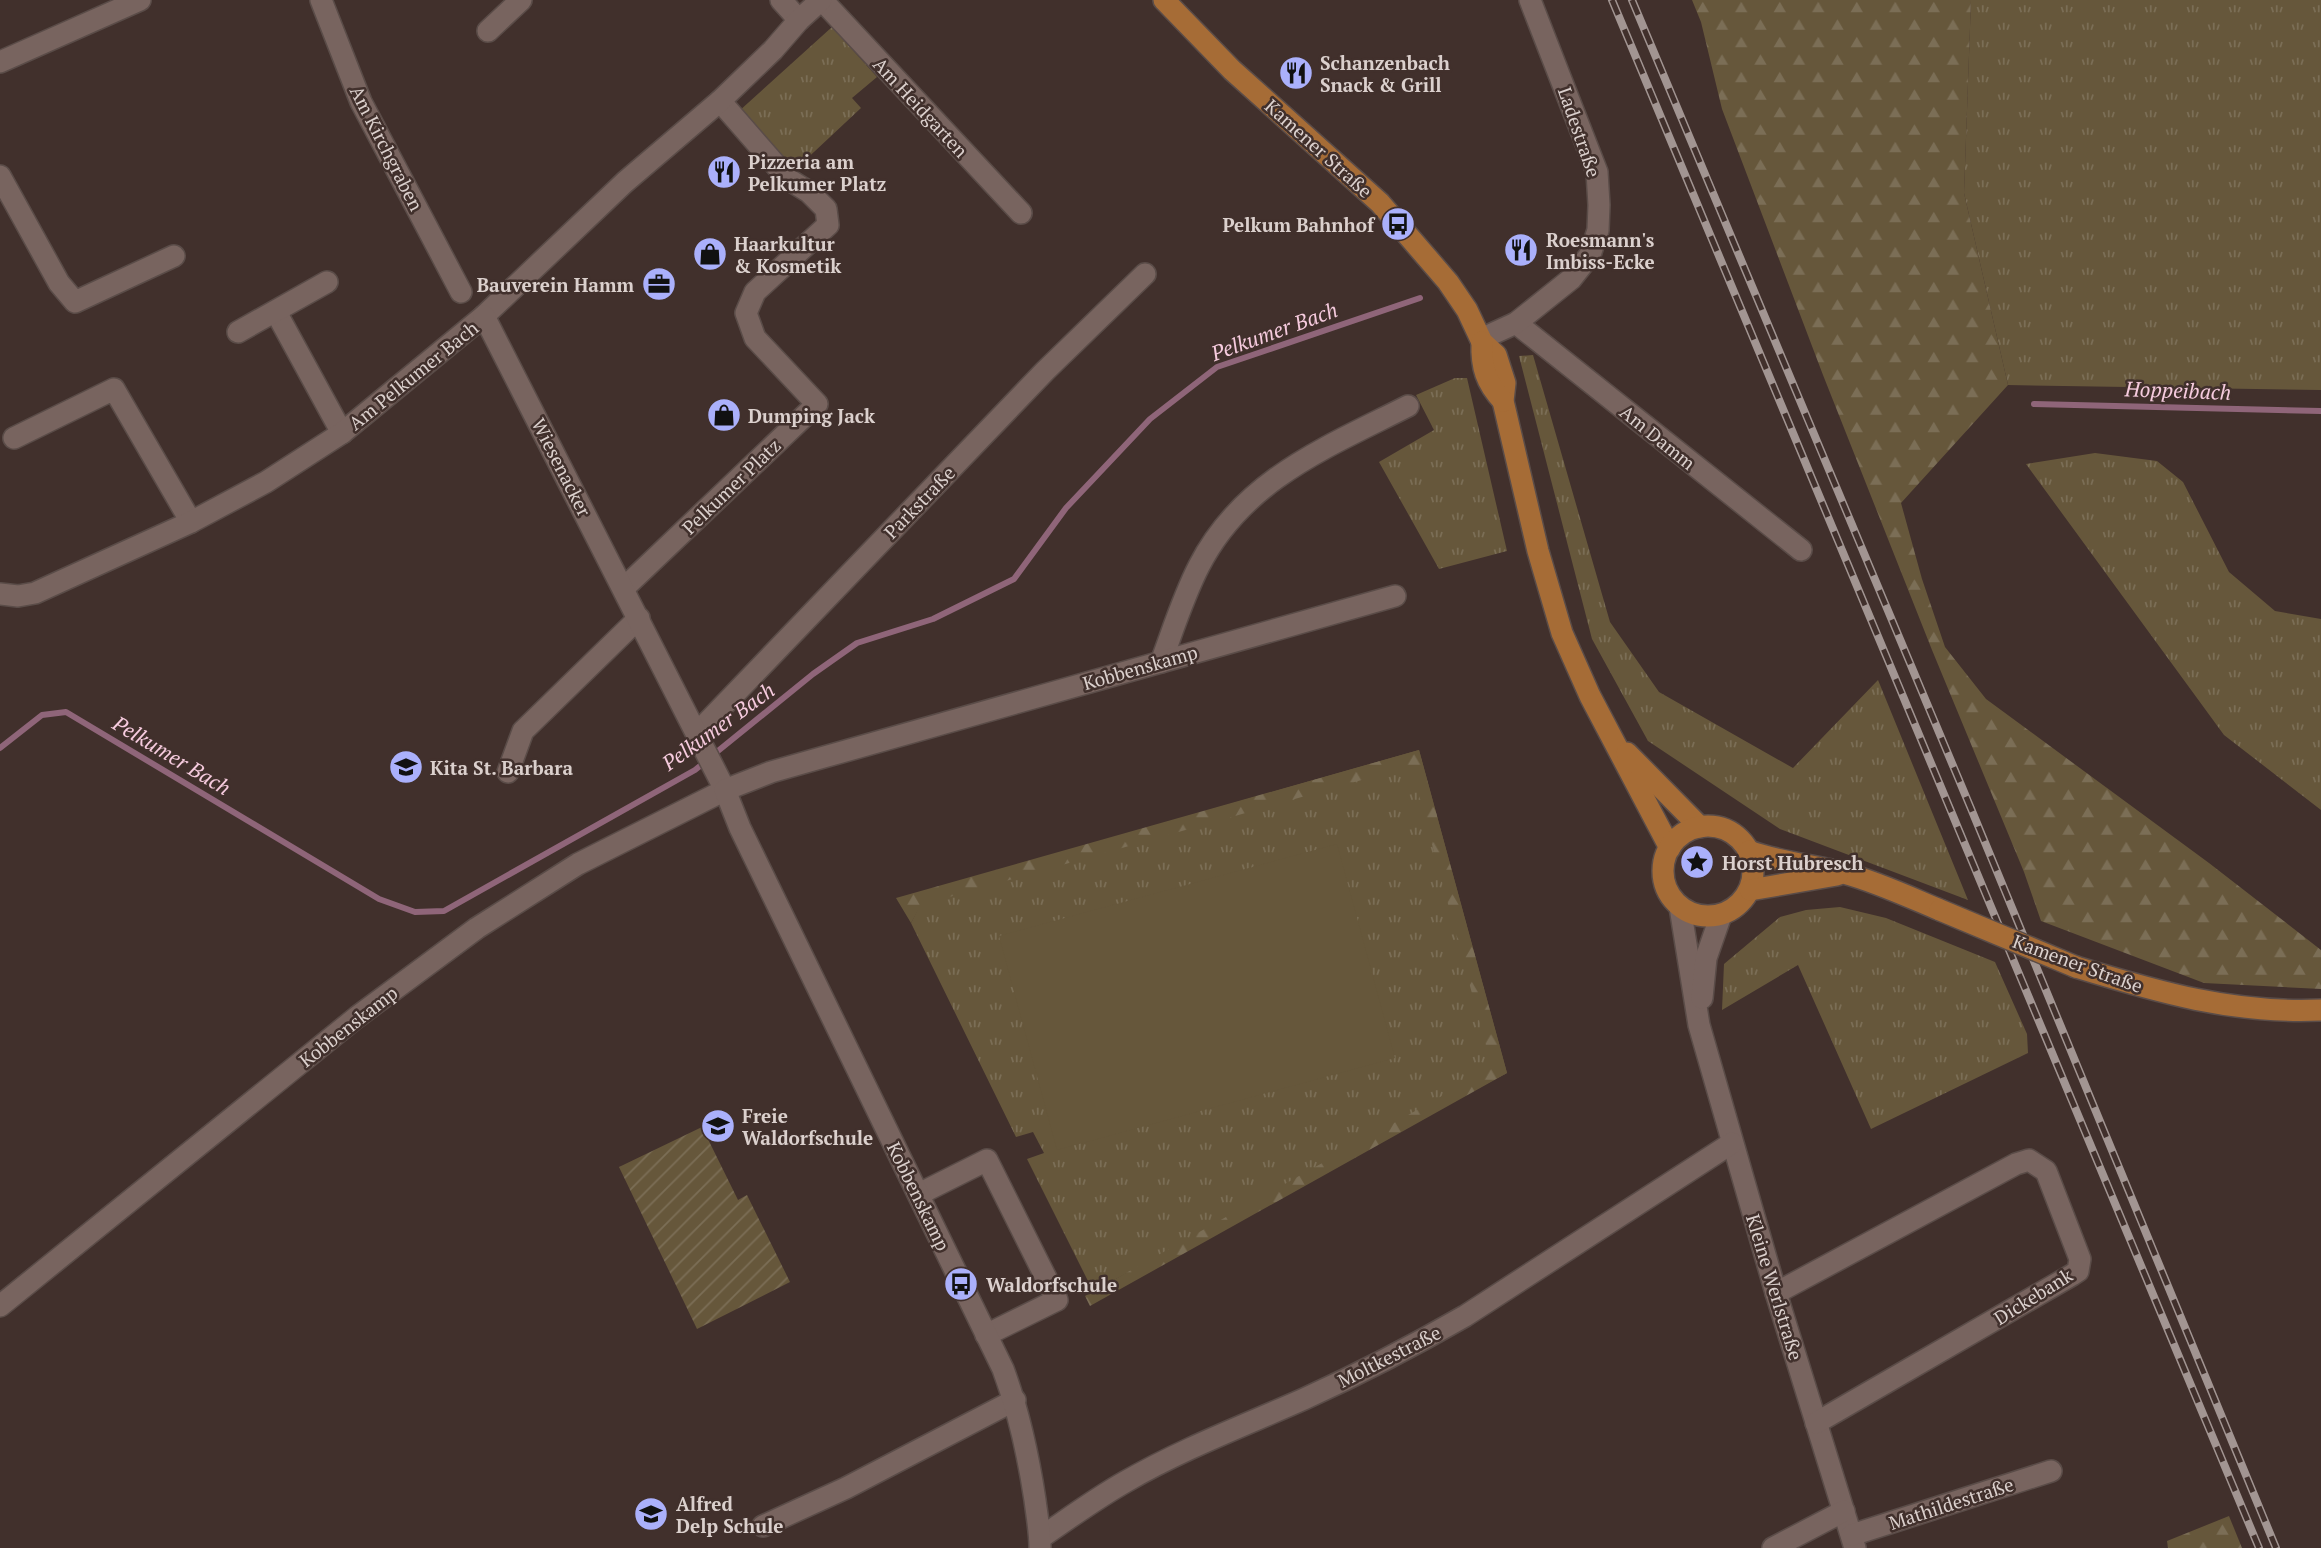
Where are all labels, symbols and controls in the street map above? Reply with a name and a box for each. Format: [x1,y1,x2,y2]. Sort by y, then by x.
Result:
place label: Schanzenbach Snack & Grill [1320,50,1450,97]
street label: Am Heidgarten [868,52,974,162]
restaurant icon: Schanzenbach Snack & Grill [1277,54,1315,92]
street label: Am Kirchgraben [345,81,429,215]
street label: Ladestraße [1553,83,1607,181]
street label: Kamener Straße [1260,93,1378,203]
place label: Pizzeria am Pelkumer Platz [748,149,887,196]
restaurant icon: Pizzeria am Pelkumer Platz [705,153,743,191]
bus stop icon: Pelkum Bahnhof [1379,205,1417,243]
place label: Pelkum Bahnhof [1222,212,1376,237]
place label: Roesmann's Imbiss-Ecke [1546,227,1655,274]
place label: Haarkultur & Kosmetik [734,231,842,278]
restaurant icon: Roesmann's Imbiss-Ecke [1502,231,1540,269]
shop icon: Haarkultur & Kosmetik [691,235,729,273]
office icon: Bauverein Hamm [640,265,678,303]
place label: Bauverein Hamm [477,272,634,297]
water label: Pelkumer Bach [1206,295,1341,367]
street label: Am Pelkumer Bach [343,315,483,435]
water label: Hoppeibach [2123,374,2232,406]
shop icon: Dumping Jack [705,396,743,434]
street label: Am Damm [1615,399,1701,475]
place label: Dumping Jack [748,403,876,428]
street label: Wiesenacker [527,414,598,521]
street label: Pelkumer Platz [676,433,786,539]
street label: Parkstraße [878,460,960,544]
street label: Kobbenskamp [1080,639,1200,695]
water label: Pelkumer Bach [655,676,780,777]
water label: Pelkumer Bach [107,708,236,801]
school or university icon: Kita St. Barbara [387,748,425,786]
place label: Kita St. Barbara [430,755,573,780]
place icon: Horst Hubresch [1678,843,1716,881]
place label: Horst Hubresch [1722,850,1863,875]
street label: Kamener Straße [2010,928,2146,998]
street label: Kobbenskamp [294,980,402,1072]
place label: Freie Waldorfschule [742,1103,873,1150]
school or university icon: Freie Waldorfschule [699,1107,737,1145]
street label: Kobbenskamp [882,1137,956,1255]
street label: Kleine Werlstraße [1741,1211,1809,1363]
street label: Dickebank [1989,1262,2077,1330]
bus stop icon: Waldorfschule [942,1265,980,1303]
place label: Waldorfschule [986,1272,1117,1297]
street label: Moltkestraße [1333,1319,1445,1393]
street label: Mathildestraße [1885,1471,2017,1535]
place label: Alfred Delp Schule [676,1491,783,1538]
school or university icon: Alfred Delp Schule [632,1495,670,1533]

